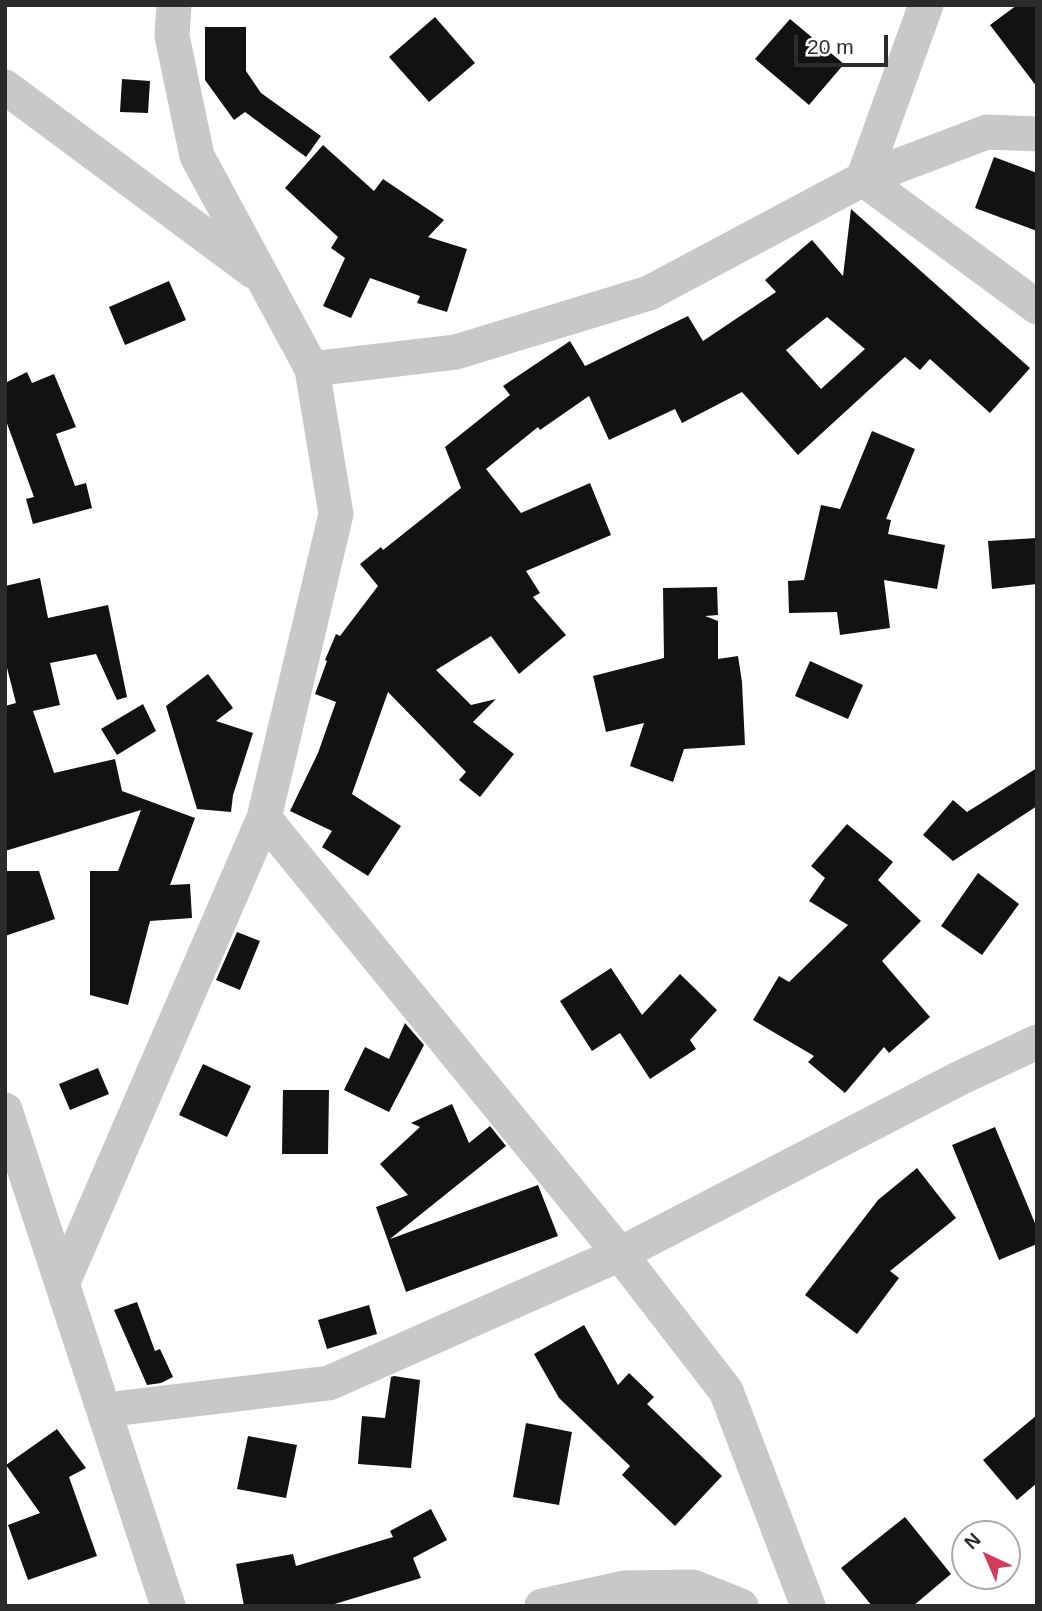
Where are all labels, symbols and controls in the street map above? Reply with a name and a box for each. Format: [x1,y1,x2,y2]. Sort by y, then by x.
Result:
scale bar [797,21,892,65]
text: 20 m [807,35,854,58]
north arrow [951,1520,1021,1590]
text: N [960,1529,985,1553]

